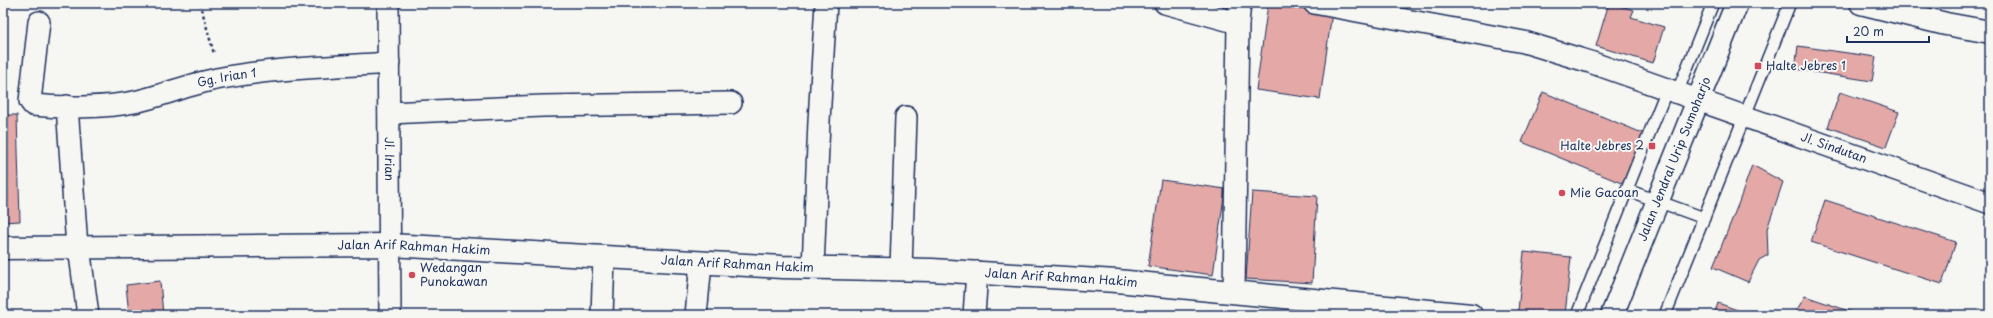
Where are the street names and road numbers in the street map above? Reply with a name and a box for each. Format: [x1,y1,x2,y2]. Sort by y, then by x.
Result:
street label: Gg. Irian 1 [195,63,257,91]
street label: Jalan Jendral Urip Sumoharjo [1633,74,1715,243]
street label: Jl. Sindutan [1799,127,1870,167]
street label: Jl. Irian [381,137,399,181]
street label: Jalan Arif Rahman Hakim [337,235,491,259]
street label: Jalan Arif Rahman Hakim [661,250,814,276]
street label: Jalan Arif Rahman Hakim [984,263,1138,291]

